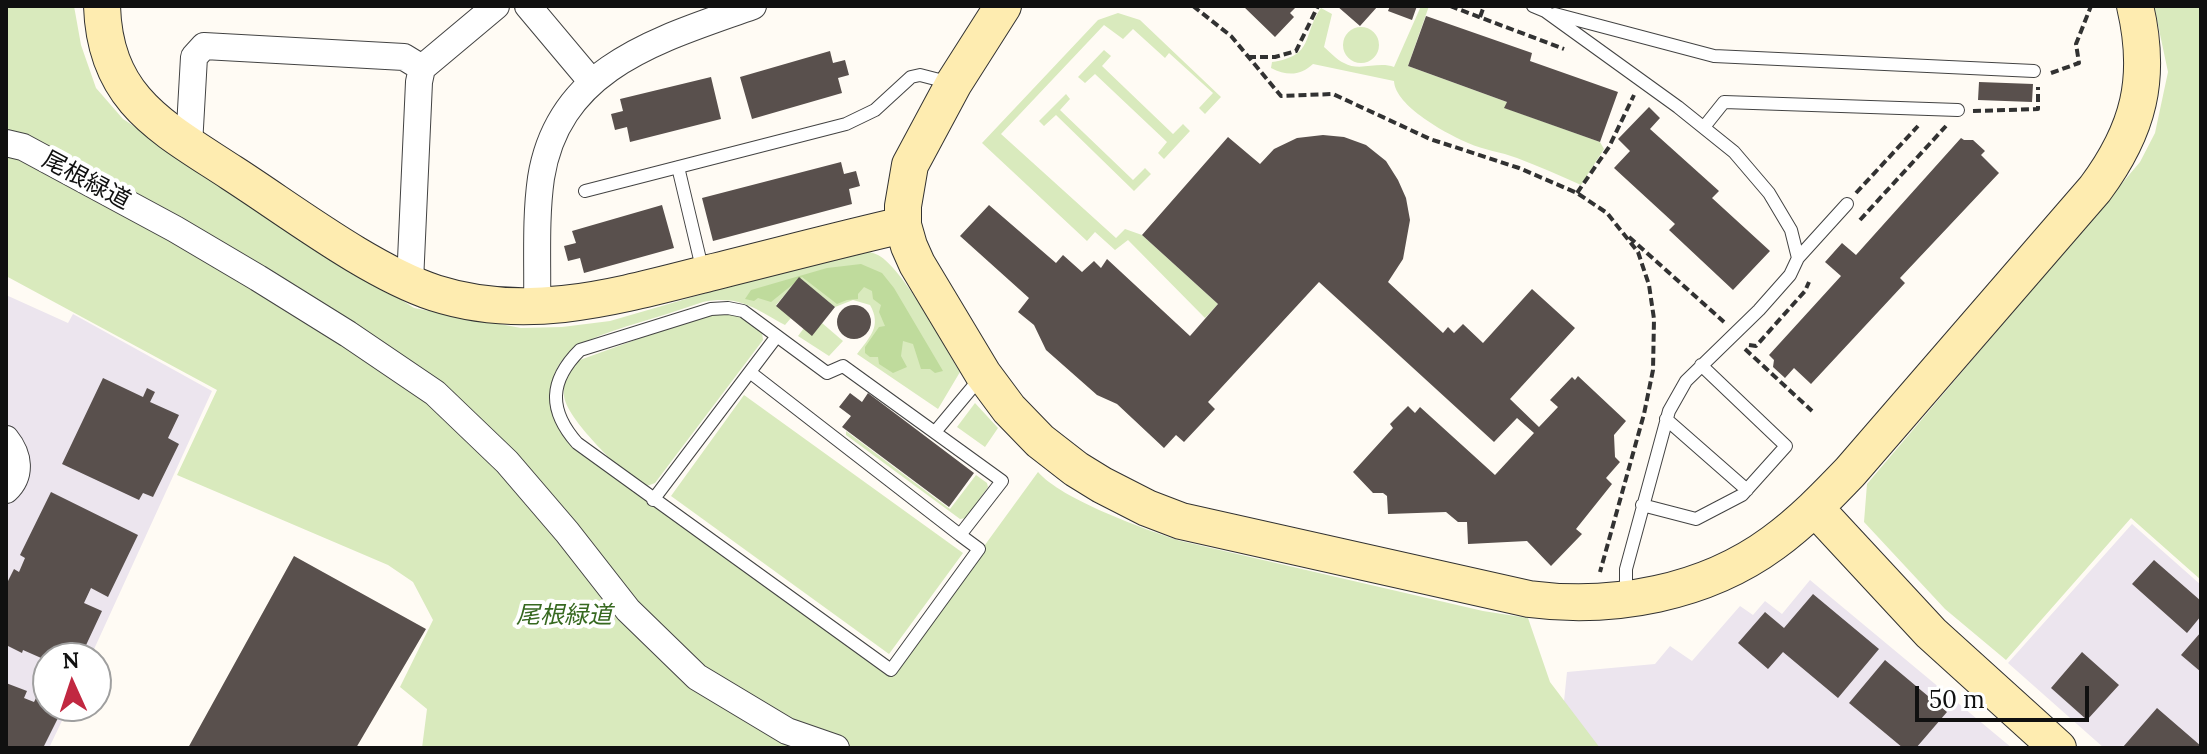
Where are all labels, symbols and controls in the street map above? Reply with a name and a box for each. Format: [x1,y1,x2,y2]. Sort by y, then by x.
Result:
street label: 尾根緑道 [37,146,135,216]
park label: 尾根緑道 [516,602,612,630]
north arrow [32,642,112,722]
text: N [62,646,80,674]
scale bar [1919,670,2093,720]
text: 50 m [1929,684,1985,715]

